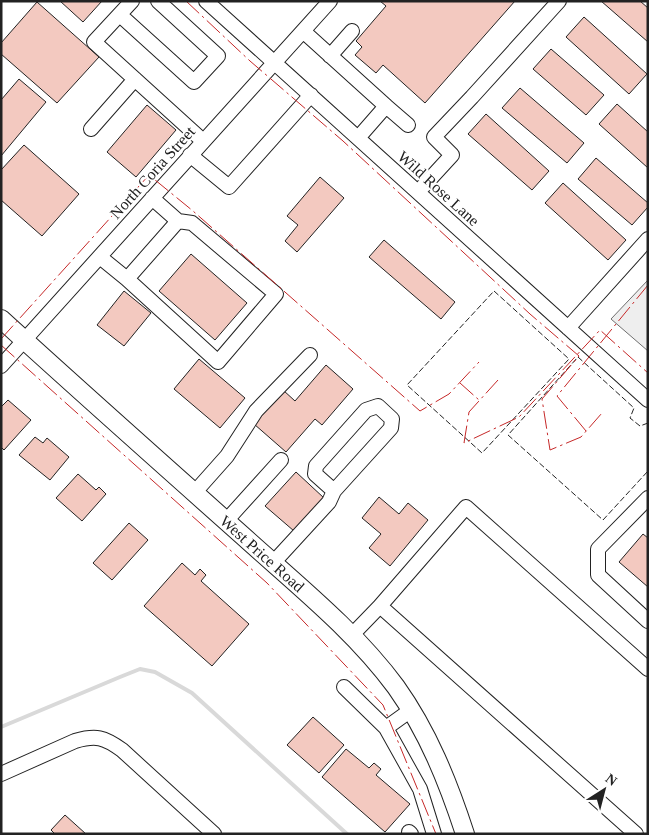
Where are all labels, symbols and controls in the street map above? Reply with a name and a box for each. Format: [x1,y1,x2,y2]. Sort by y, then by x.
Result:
street label: North Coria Street [107,122,199,222]
street label: Wild Rose Lane [395,147,483,229]
street label: West Price Road [217,512,307,595]
north arrow [579,765,629,815]
text: N [603,771,620,789]

